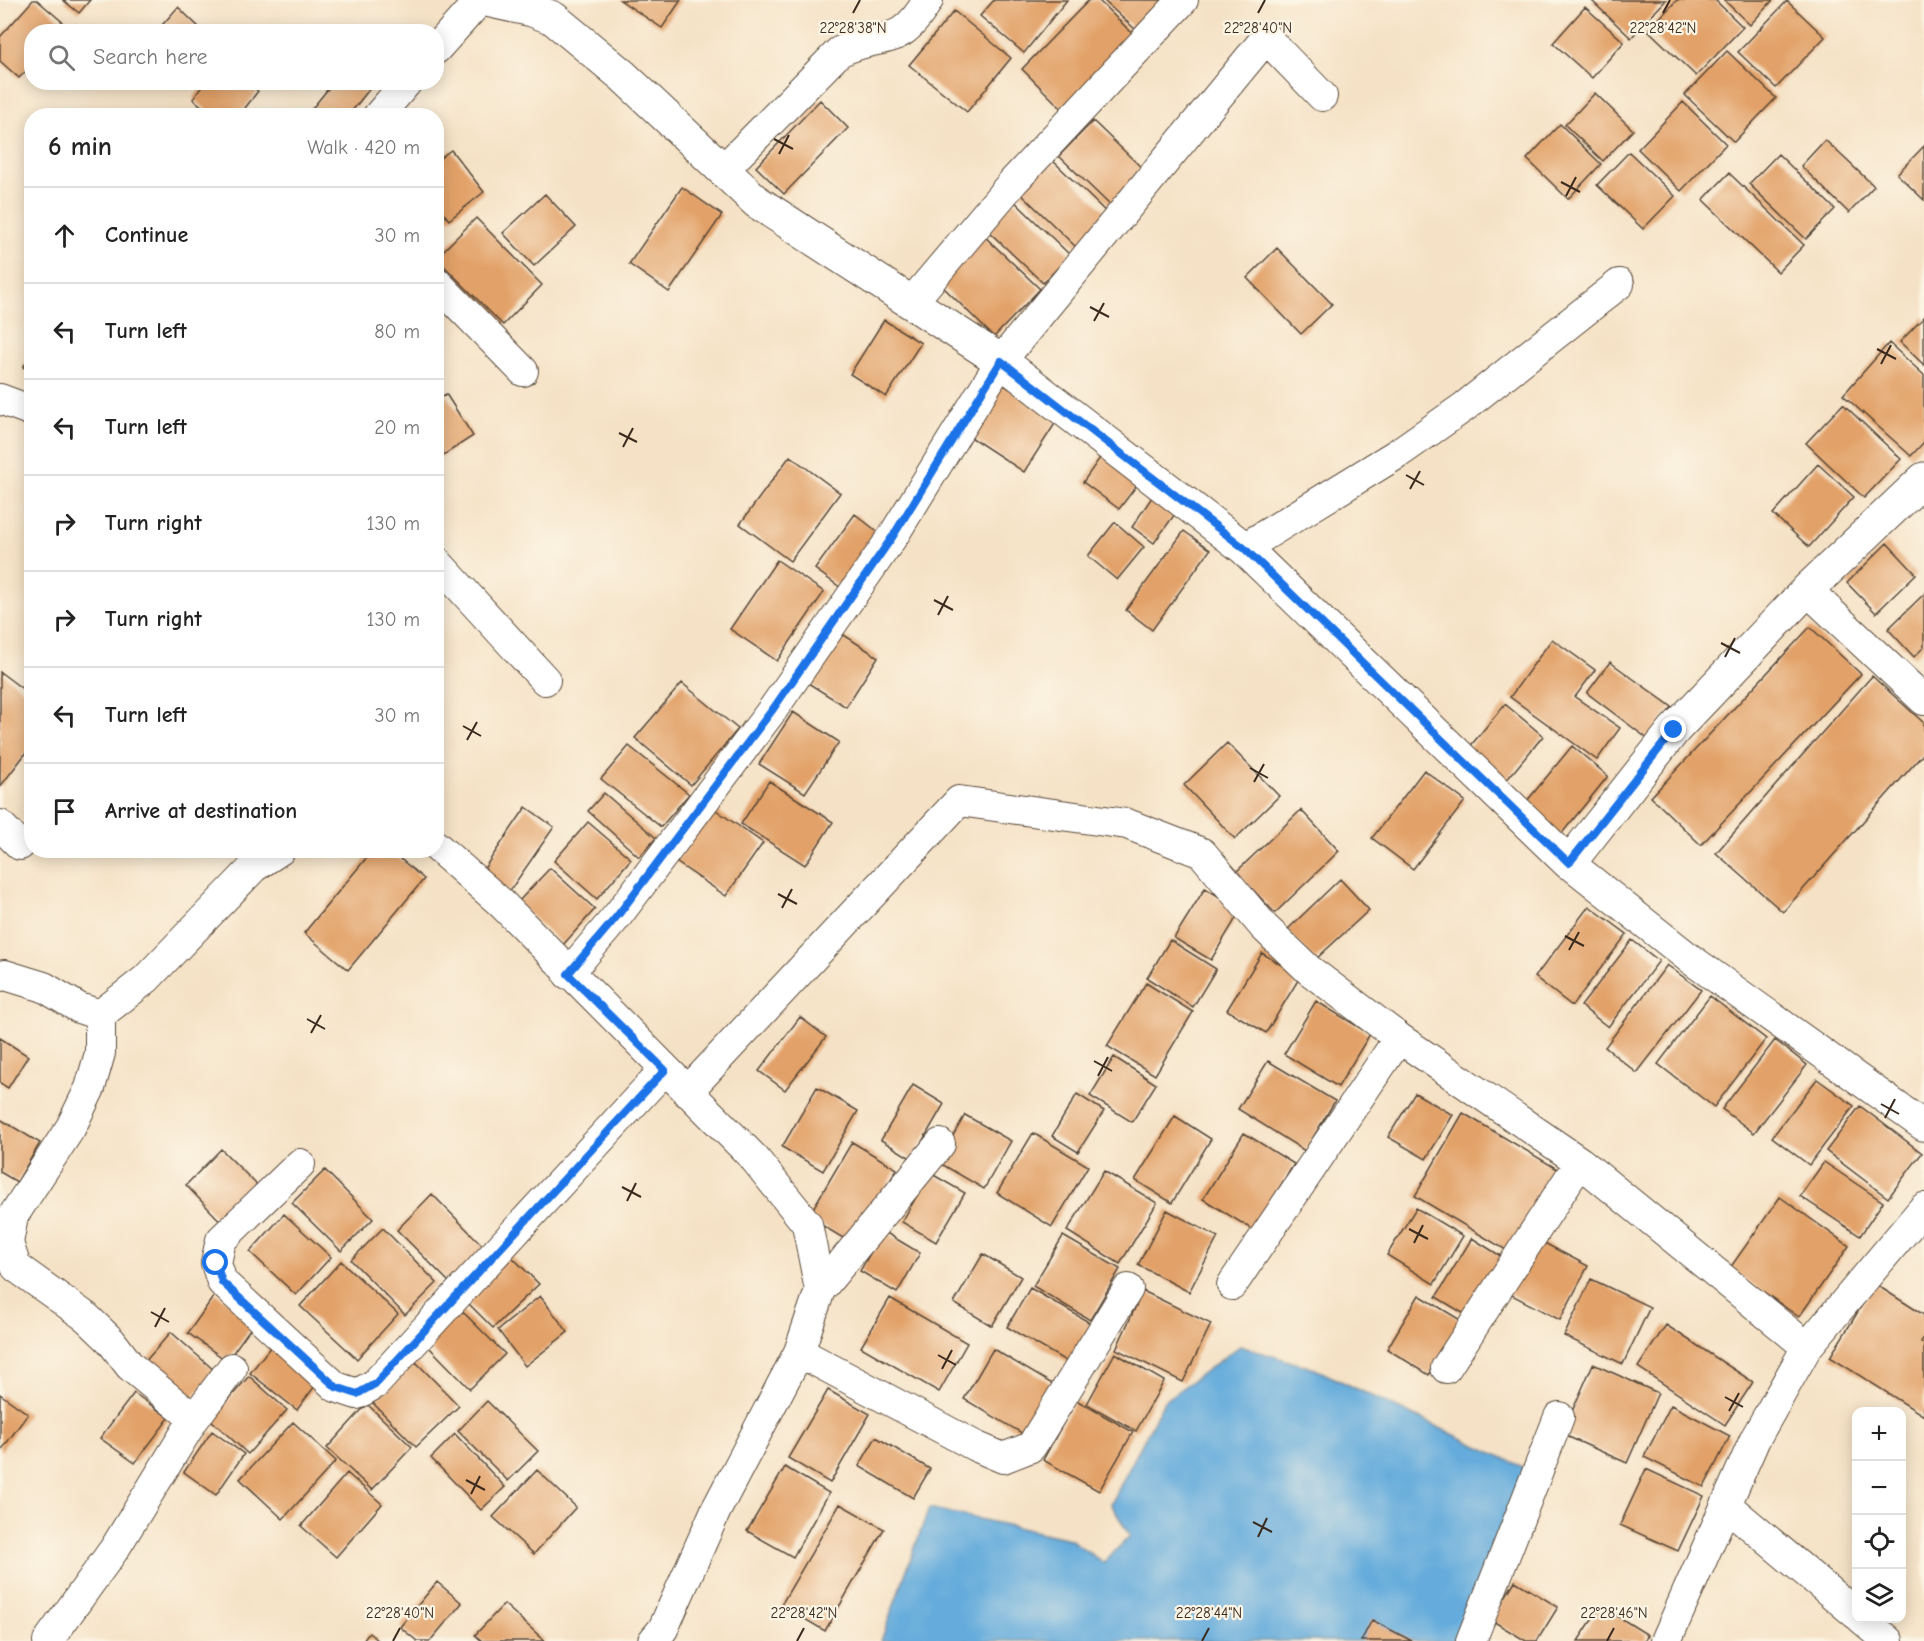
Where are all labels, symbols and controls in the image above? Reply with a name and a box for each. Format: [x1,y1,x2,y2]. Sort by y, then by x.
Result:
text: 22°28'38"N [819,19,887,37]
text: 22°28'40"N [1224,19,1292,37]
text: 22°28'42"N [1629,19,1697,37]
search box [24,24,444,90]
icon: search [45,41,78,74]
text: Search here [93,44,208,70]
text: 6 min [48,132,112,162]
text: Walk · 420 m [307,136,420,159]
icon: ahead [48,219,81,252]
text: Continue [105,222,188,248]
text: 30 m [374,224,420,247]
icon: left [48,315,81,348]
text: Turn left [105,318,187,344]
text: 80 m [374,320,420,343]
icon: left [48,411,81,444]
text: Turn left [105,414,187,440]
text: 20 m [374,416,420,439]
icon: right [48,507,81,540]
text: Turn right [105,510,202,536]
text: 130 m [367,512,420,535]
icon: right [48,603,81,636]
text: Turn right [105,606,202,632]
text: 130 m [367,608,420,631]
icon: left [48,699,81,732]
text: Turn left [105,702,187,728]
text: 30 m [374,704,420,727]
route end [1660,716,1686,742]
icon: arrive [48,795,81,828]
text: Arrive at destination [105,798,297,824]
route start [202,1249,228,1275]
map controls [1852,1407,1906,1623]
button: + [1852,1407,1906,1461]
button: − [1852,1461,1906,1515]
button: locate [1852,1515,1906,1569]
button: layers [1852,1569,1906,1623]
text: 22°28'40"N [366,1604,434,1622]
text: 22°28'42"N [770,1604,838,1622]
text: 22°28'44"N [1176,1604,1242,1622]
text: 22°28'46"N [1580,1604,1648,1622]

